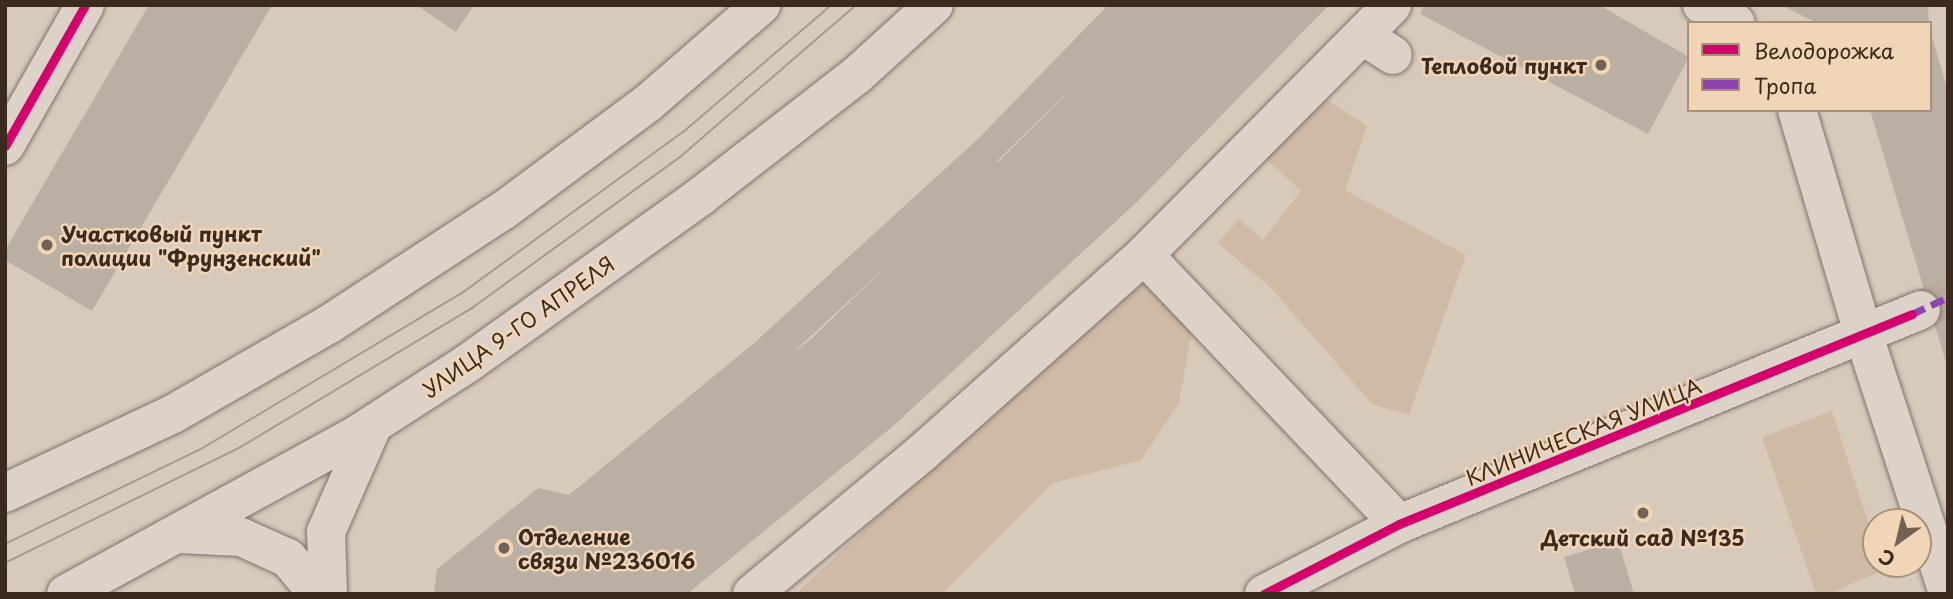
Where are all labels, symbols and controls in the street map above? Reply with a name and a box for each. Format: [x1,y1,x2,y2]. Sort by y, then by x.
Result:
legend [1687,21,1932,112]
text: Велодорожка [1754,34,1894,66]
place label: Тепловой пункт [1421,52,1587,78]
marker: Тепловой пункт [1593,57,1609,73]
text: Тропа [1754,69,1816,101]
place label: Участковый пункт полиции "Фрунзенский" [61,220,321,270]
marker: Участковый пункт полиции "Фрунзенский" [39,237,55,253]
street label: УЛИЦА 9-ГО АПРЕЛЯ [417,250,619,402]
street label: КЛИНИЧЕСКАЯ УЛИЦА [1462,372,1704,490]
marker: Детский сад №135 [1635,505,1651,521]
north arrow [1862,508,1932,578]
place label: Отделение связи №236016 [518,523,696,573]
place label: Детский сад №135 [1541,524,1745,550]
marker: Отделение связи №236016 [496,540,512,556]
text: С [1873,543,1900,574]

